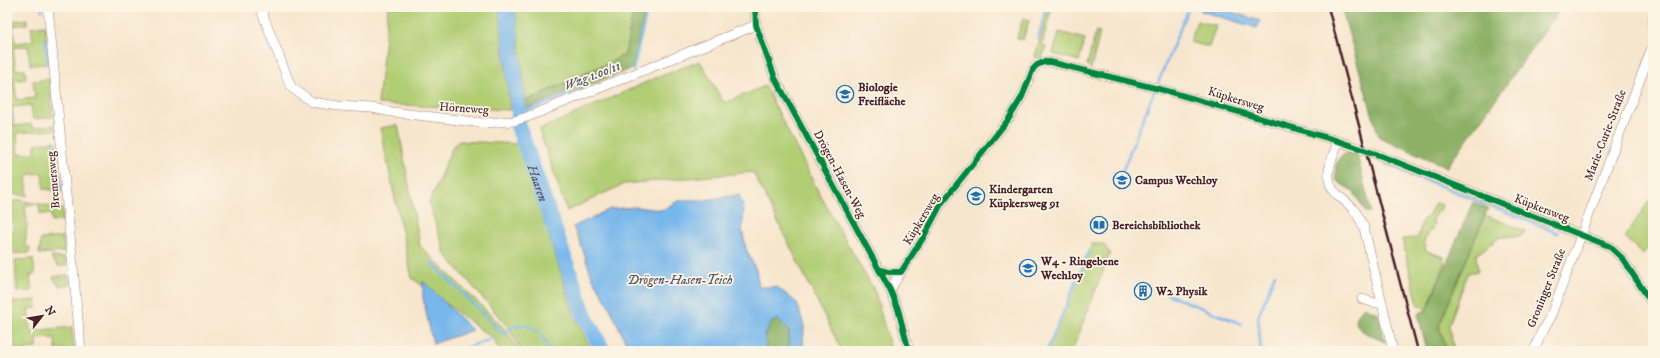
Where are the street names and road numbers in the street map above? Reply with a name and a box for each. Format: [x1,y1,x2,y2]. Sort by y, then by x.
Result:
street label: Küpkersweg [1206,84,1266,115]
street label: Marie-Curie-Straße [1581,87,1630,183]
street label: Hörneweg [439,99,489,118]
street label: Drögen-Hasen-Weg [810,128,869,221]
street label: Bremersweg [43,150,63,209]
street label: Küpkersweg [900,190,943,248]
street label: Küpkersweg [1512,191,1572,226]
street label: Groninger Straße [1524,246,1569,330]

